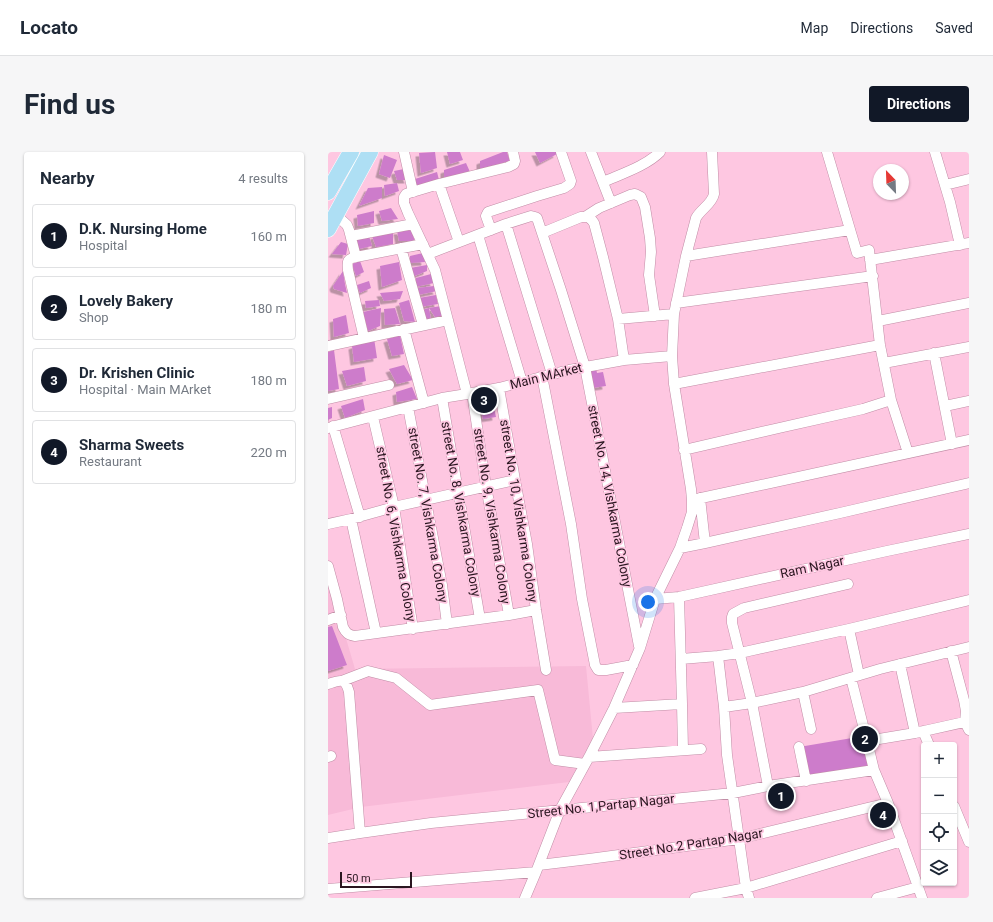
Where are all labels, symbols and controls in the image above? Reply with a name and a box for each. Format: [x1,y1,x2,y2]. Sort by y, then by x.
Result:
text: Locato [20,16,78,39]
text: Map [801,20,828,36]
text: Directions [850,20,913,36]
text: Saved [935,20,973,36]
button: Directions [869,86,969,122]
text: Find us [24,88,115,121]
north arrow [873,164,909,200]
text: Nearby [40,168,95,188]
text: 4 results [238,171,288,186]
text: D.K. Nursing Home [79,220,207,238]
text: 1 [50,229,58,244]
text: 160 m [250,229,287,244]
text: Hospital [79,238,127,253]
text: Lovely Bakery [79,292,173,310]
text: 2 [50,301,58,316]
text: 180 m [250,301,287,316]
text: Shop [79,310,109,325]
street label: Main MArket [508,360,584,392]
text: Dr. Krishen Clinic [79,364,194,382]
text: 3 [50,373,58,388]
text: 180 m [250,373,287,388]
text: Hospital · Main MArket [79,382,211,397]
pin: 3 [471,385,497,415]
street label: street No. 14, Vishkarma Colony [585,404,635,588]
street label: street No. 10, Vishkarma Colony [497,418,541,604]
street label: street No. 8, Vishkarma Colony [438,420,484,598]
street label: street No. 7, Vishkarma Colony [405,426,451,604]
street label: street No. 9, Vishkarma Colony [471,427,513,605]
text: Sharma Sweets [79,436,184,454]
text: 4 [50,445,58,460]
text: 220 m [250,445,287,460]
street label: street No. 6, Vishkarma Colony [373,445,419,623]
text: Restaurant [79,454,142,469]
street label: Ram Nagar [779,553,846,581]
your location [638,592,658,612]
pin: 2 [852,724,878,754]
map controls [921,742,957,886]
button: + [921,742,957,778]
button: − [921,778,957,814]
pin: 1 [768,781,794,811]
street label: Street No. 1,Partap Nagar [527,791,676,821]
pin: 4 [870,800,896,830]
button: locate [921,814,957,850]
street label: Street No.2 Partap Nagar [618,825,764,863]
button: layers [921,850,957,886]
scale bar [340,870,412,889]
text: 50 m [346,872,371,885]

